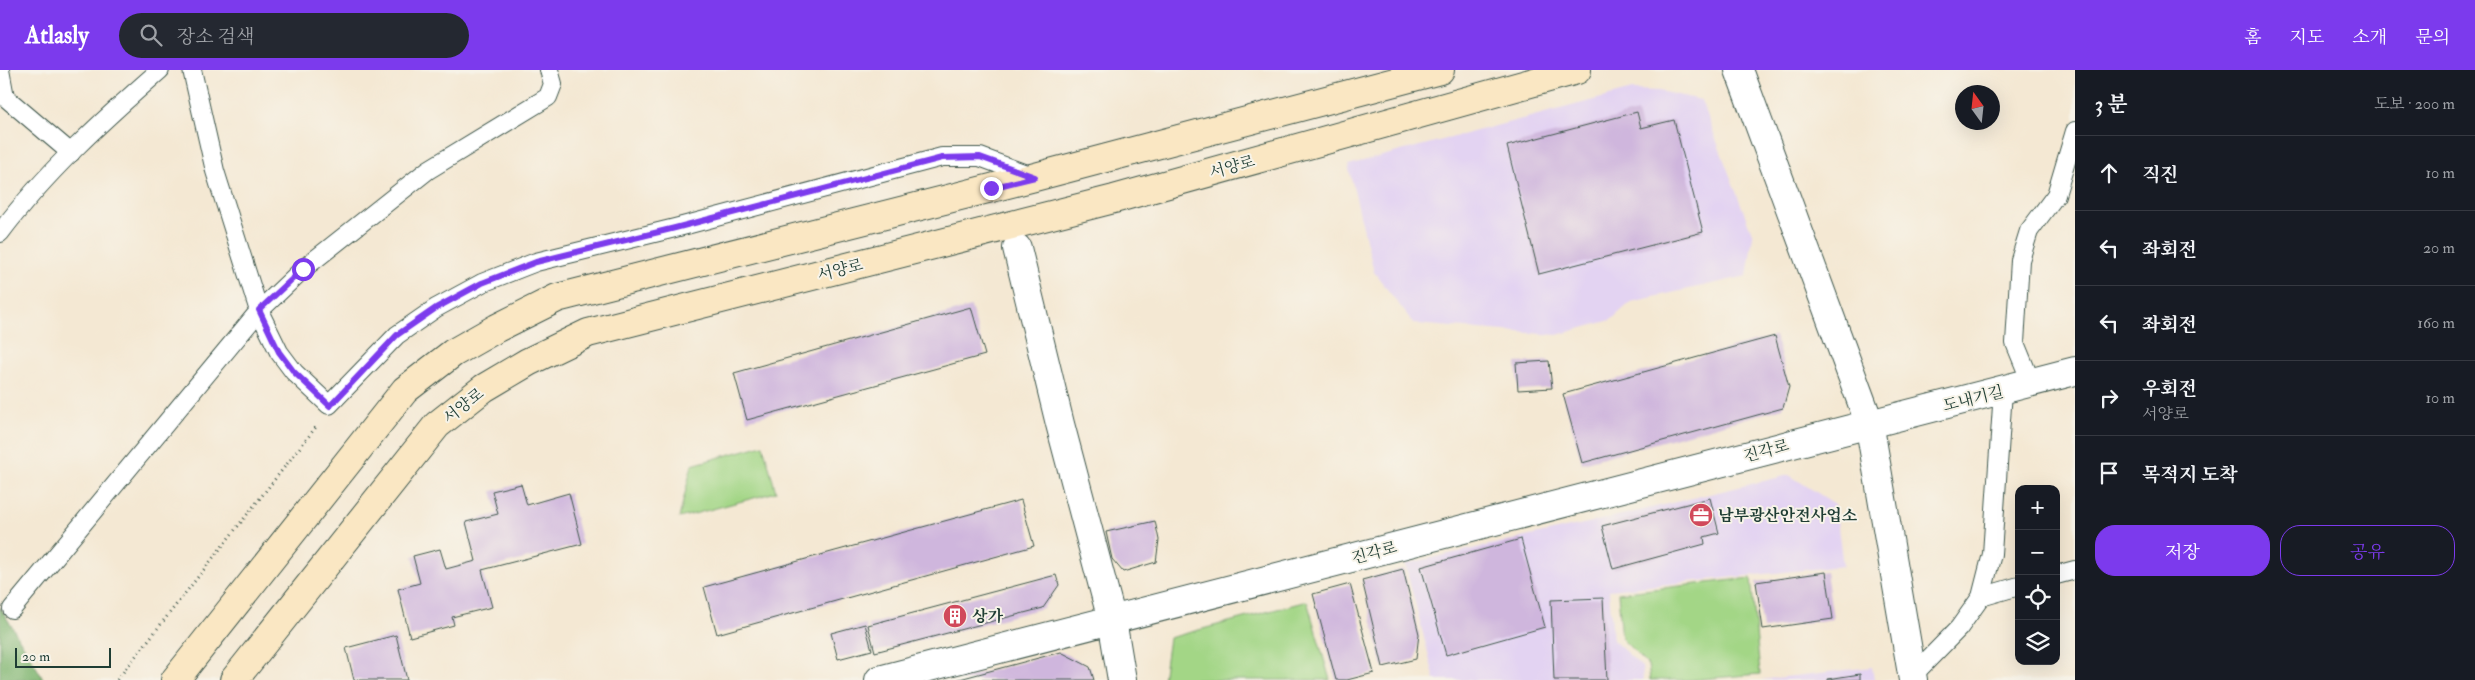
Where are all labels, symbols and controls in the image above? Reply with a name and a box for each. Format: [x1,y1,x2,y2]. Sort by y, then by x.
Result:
search box [119,13,469,58]
text: Atlasly [25,20,89,51]
icon: search [137,21,165,49]
text: 장소 검색 [177,25,254,49]
text: 홈 [2244,26,2262,49]
text: 지도 [2290,26,2324,49]
text: 소개 [2352,26,2387,49]
text: 문의 [2415,26,2450,49]
north arrow [1955,85,2000,130]
text: 3 분 [2095,91,2128,118]
text: 도보 · 200 m [2374,94,2455,114]
street label: 서양로 [1207,151,1258,183]
icon: ahead [2095,159,2123,187]
text: 직진 [2142,163,2179,187]
text: 10 m [2425,163,2455,183]
route end [980,177,1003,200]
icon: left [2095,234,2123,262]
text: 좌회전 [2142,238,2197,262]
text: 20 m [2423,238,2455,258]
street label: 서양로 [815,255,866,285]
route start [292,258,315,281]
icon: left [2095,309,2123,337]
text: 좌회전 [2142,313,2197,337]
text: 160 m [2417,313,2455,333]
text: 우회전 [2142,377,2197,401]
street label: 도내기길 [1941,382,2006,416]
street label: 서양로 [439,383,488,428]
icon: right [2095,384,2123,412]
text: 10 m [2425,388,2455,408]
text: 서양로 [2142,404,2188,424]
street label: 진각로 [1741,435,1792,467]
icon: arrive [2095,459,2123,487]
text: 목적지 도착 [2142,463,2238,487]
map controls [2015,485,2060,665]
button: + [2015,485,2060,530]
office icon: 남부광산안전사업소 [1688,502,1714,528]
place label: 남부광산안전사업소 [1718,506,1858,526]
button: 저장 [2095,525,2270,576]
button: 공유 [2280,525,2455,576]
button: − [2015,530,2060,575]
street label: 진각로 [1349,537,1400,569]
button: locate [2015,575,2060,620]
building icon: 상가 [942,603,968,629]
place label: 상가 [972,607,1003,627]
button: layers [2015,620,2060,665]
scale bar [15,645,111,668]
text: 20 m [22,648,50,665]

